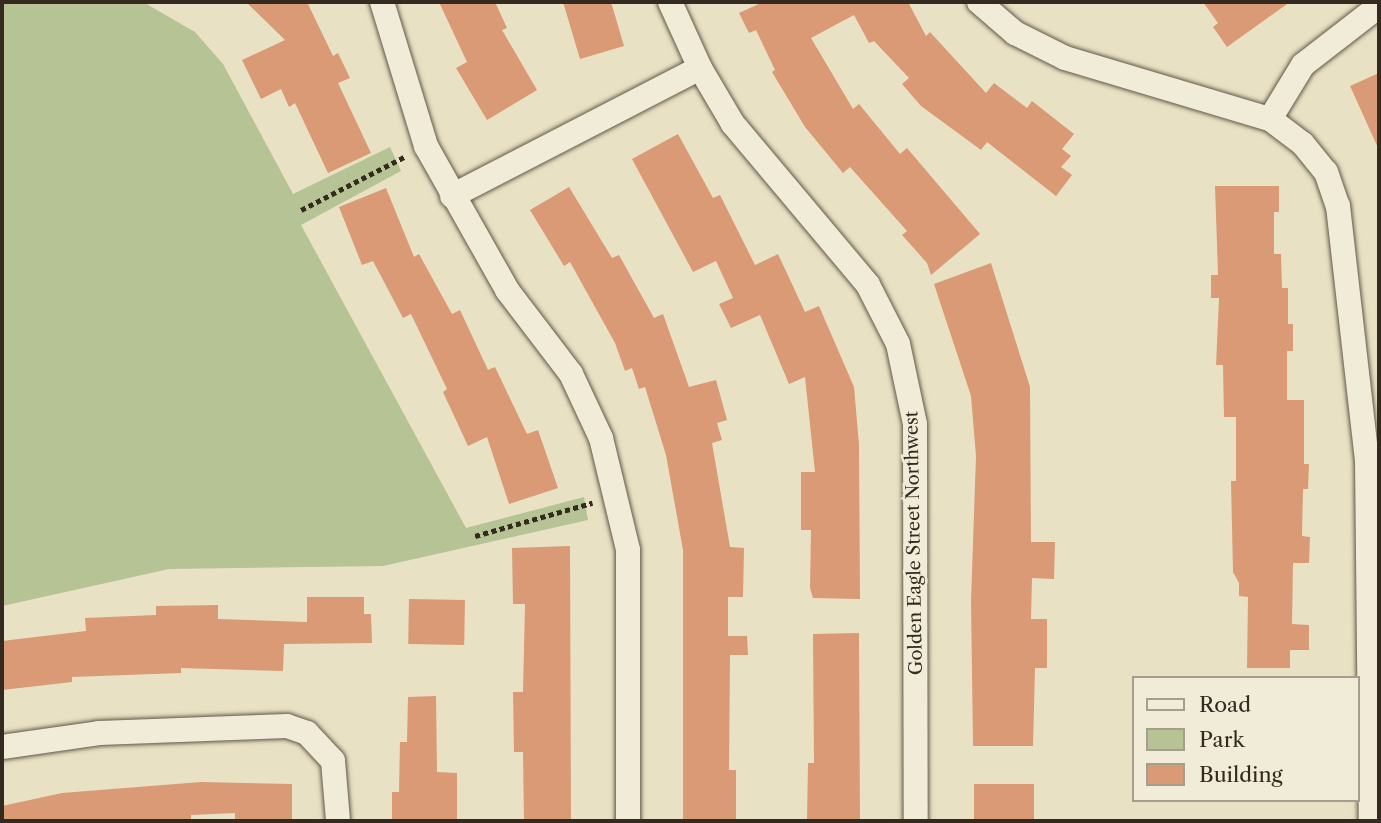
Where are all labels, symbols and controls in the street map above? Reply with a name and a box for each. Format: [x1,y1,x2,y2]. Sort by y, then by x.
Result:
street label: Golden Eagle Street Northwest [901,411,927,675]
legend [1132,676,1360,802]
text: Road [1199,692,1251,717]
text: Park [1199,727,1245,752]
text: Building [1199,762,1283,787]

